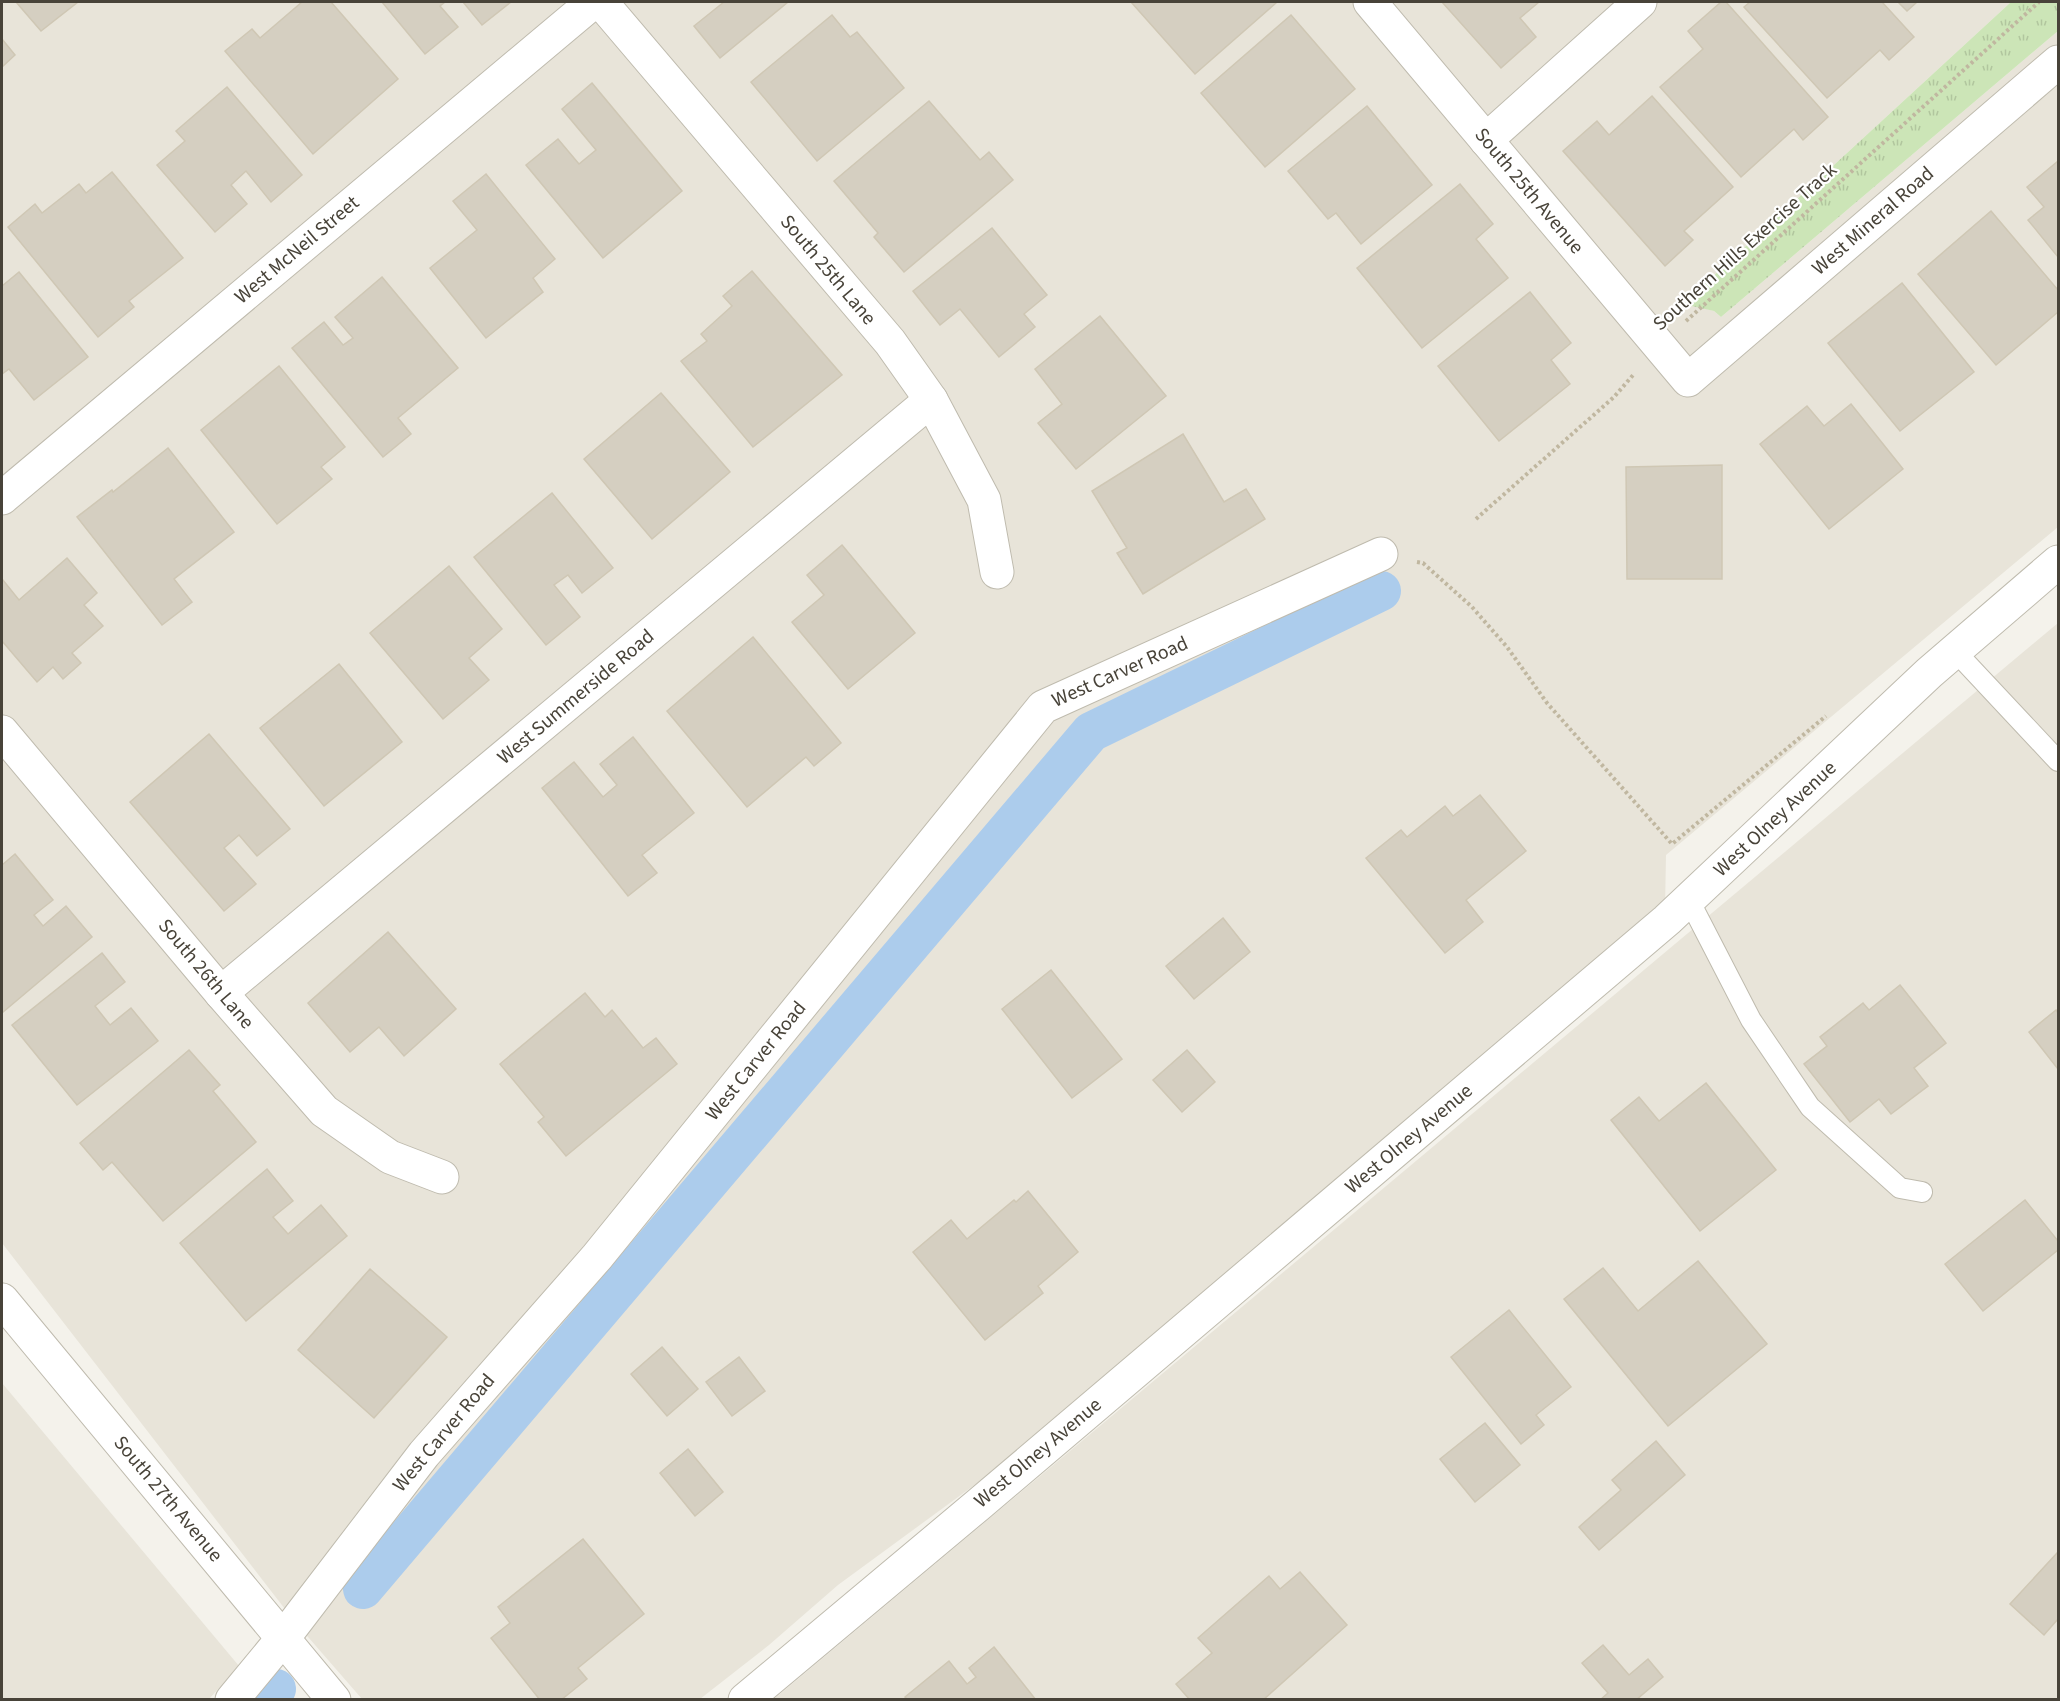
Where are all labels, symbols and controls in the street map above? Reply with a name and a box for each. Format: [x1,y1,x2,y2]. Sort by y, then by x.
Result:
street label: South 25th Avenue [1468,122,1590,260]
street label: Southern Hills Exercise Track [1647,156,1843,337]
street label: West Mineral Road [1806,160,1940,282]
street label: West McNeil Street [229,189,366,311]
street label: South 25th Lane [773,209,883,331]
street label: West Summerside Road [491,623,661,771]
street label: West Carver Road [1047,629,1193,715]
street label: West Olney Avenue [1707,755,1843,883]
street label: South 26th Lane [151,913,261,1035]
street label: West Carver Road [699,995,813,1127]
street label: West Olney Avenue [1339,1077,1479,1201]
street label: West Carver Road [386,1368,502,1498]
street label: West Olney Avenue [968,1391,1108,1515]
street label: South 27th Avenue [107,1430,229,1568]

